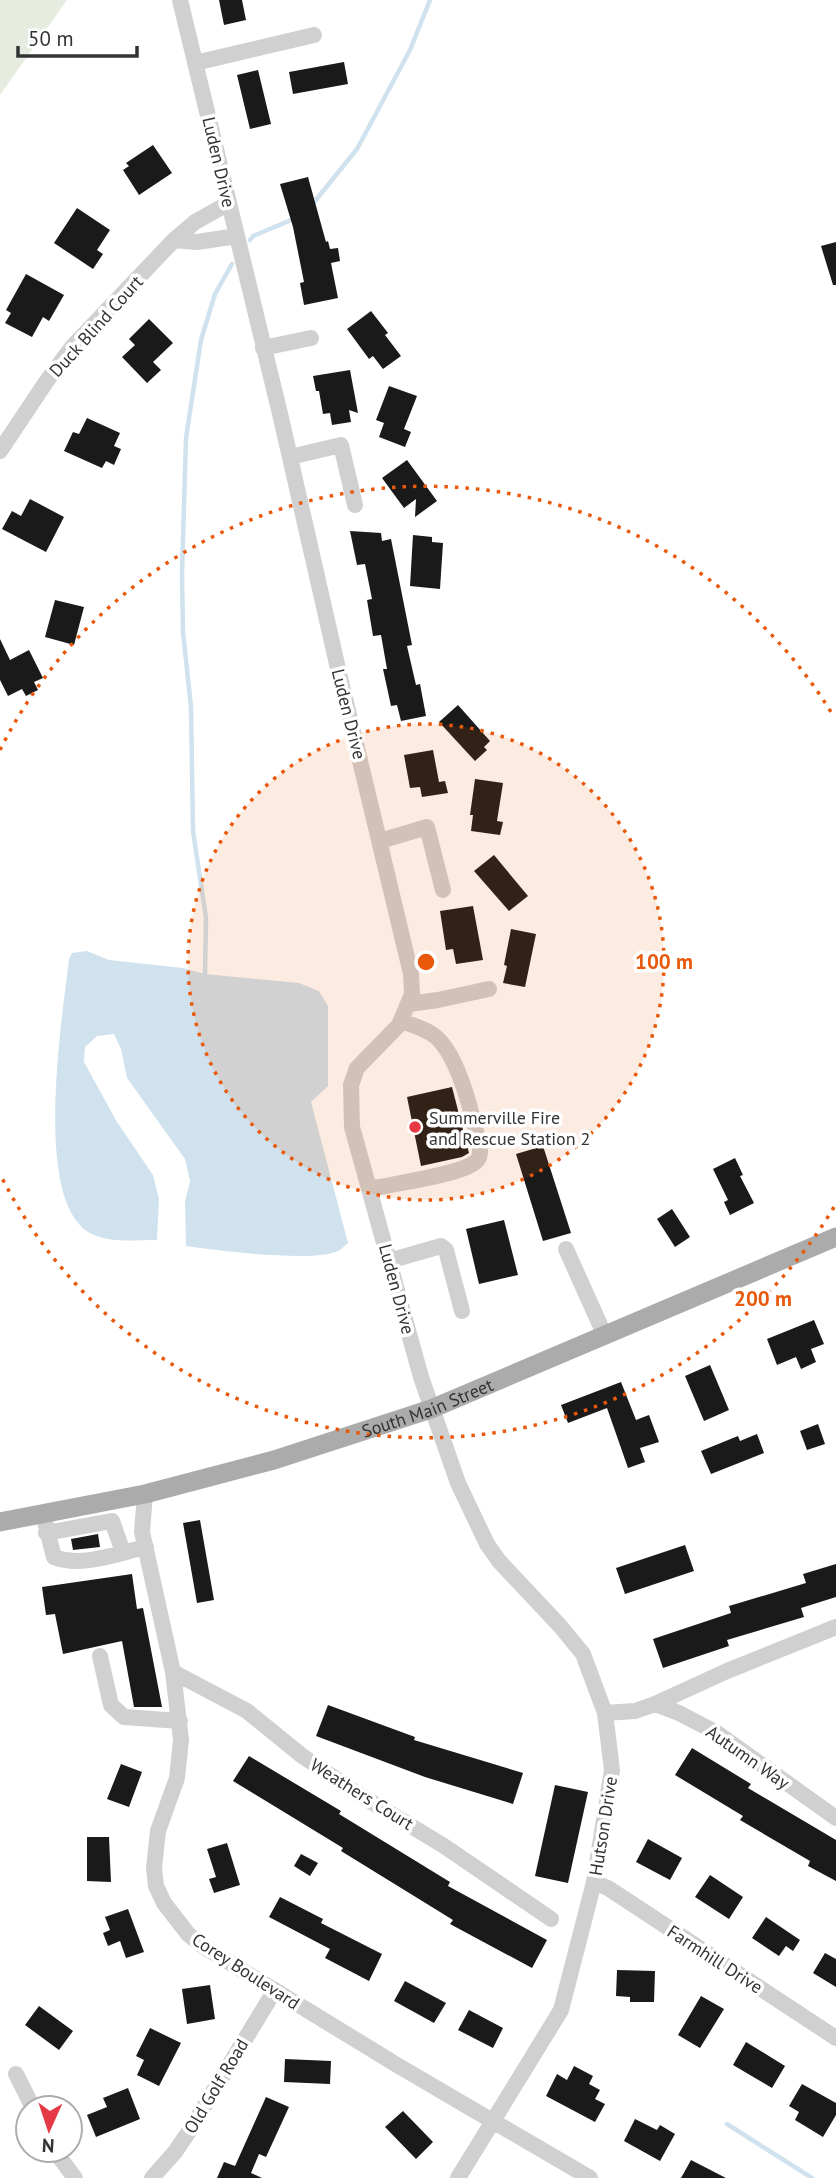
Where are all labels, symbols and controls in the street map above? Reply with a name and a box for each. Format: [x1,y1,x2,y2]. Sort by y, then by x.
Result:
scale bar [18,14,136,58]
text: 50 m [28,25,74,52]
street label: Luden Drive [197,114,241,210]
street label: Duck Blind Court [44,270,148,382]
street label: Luden Drive [327,666,371,762]
text: 100 m [635,948,693,975]
centre of rings [414,950,438,974]
place label: Summerville Fire and Rescue Station 2 [429,1106,590,1150]
marker: Summerville Fire and Rescue Station 2 [407,1119,423,1135]
street label: Luden Drive [374,1241,420,1337]
text: 200 m [734,1285,792,1312]
street label: South Main Street [359,1373,496,1442]
street label: Autumn Way [702,1720,795,1794]
street label: Weathers Court [306,1753,418,1835]
street label: Hutson Drive [584,1775,622,1877]
street label: Farmhill Drive [663,1920,767,1998]
street label: Corey Boulevard [188,1928,304,2014]
street label: Old Golf Road [179,2034,253,2138]
north arrow [14,2094,84,2164]
text: N [41,2134,55,2158]

